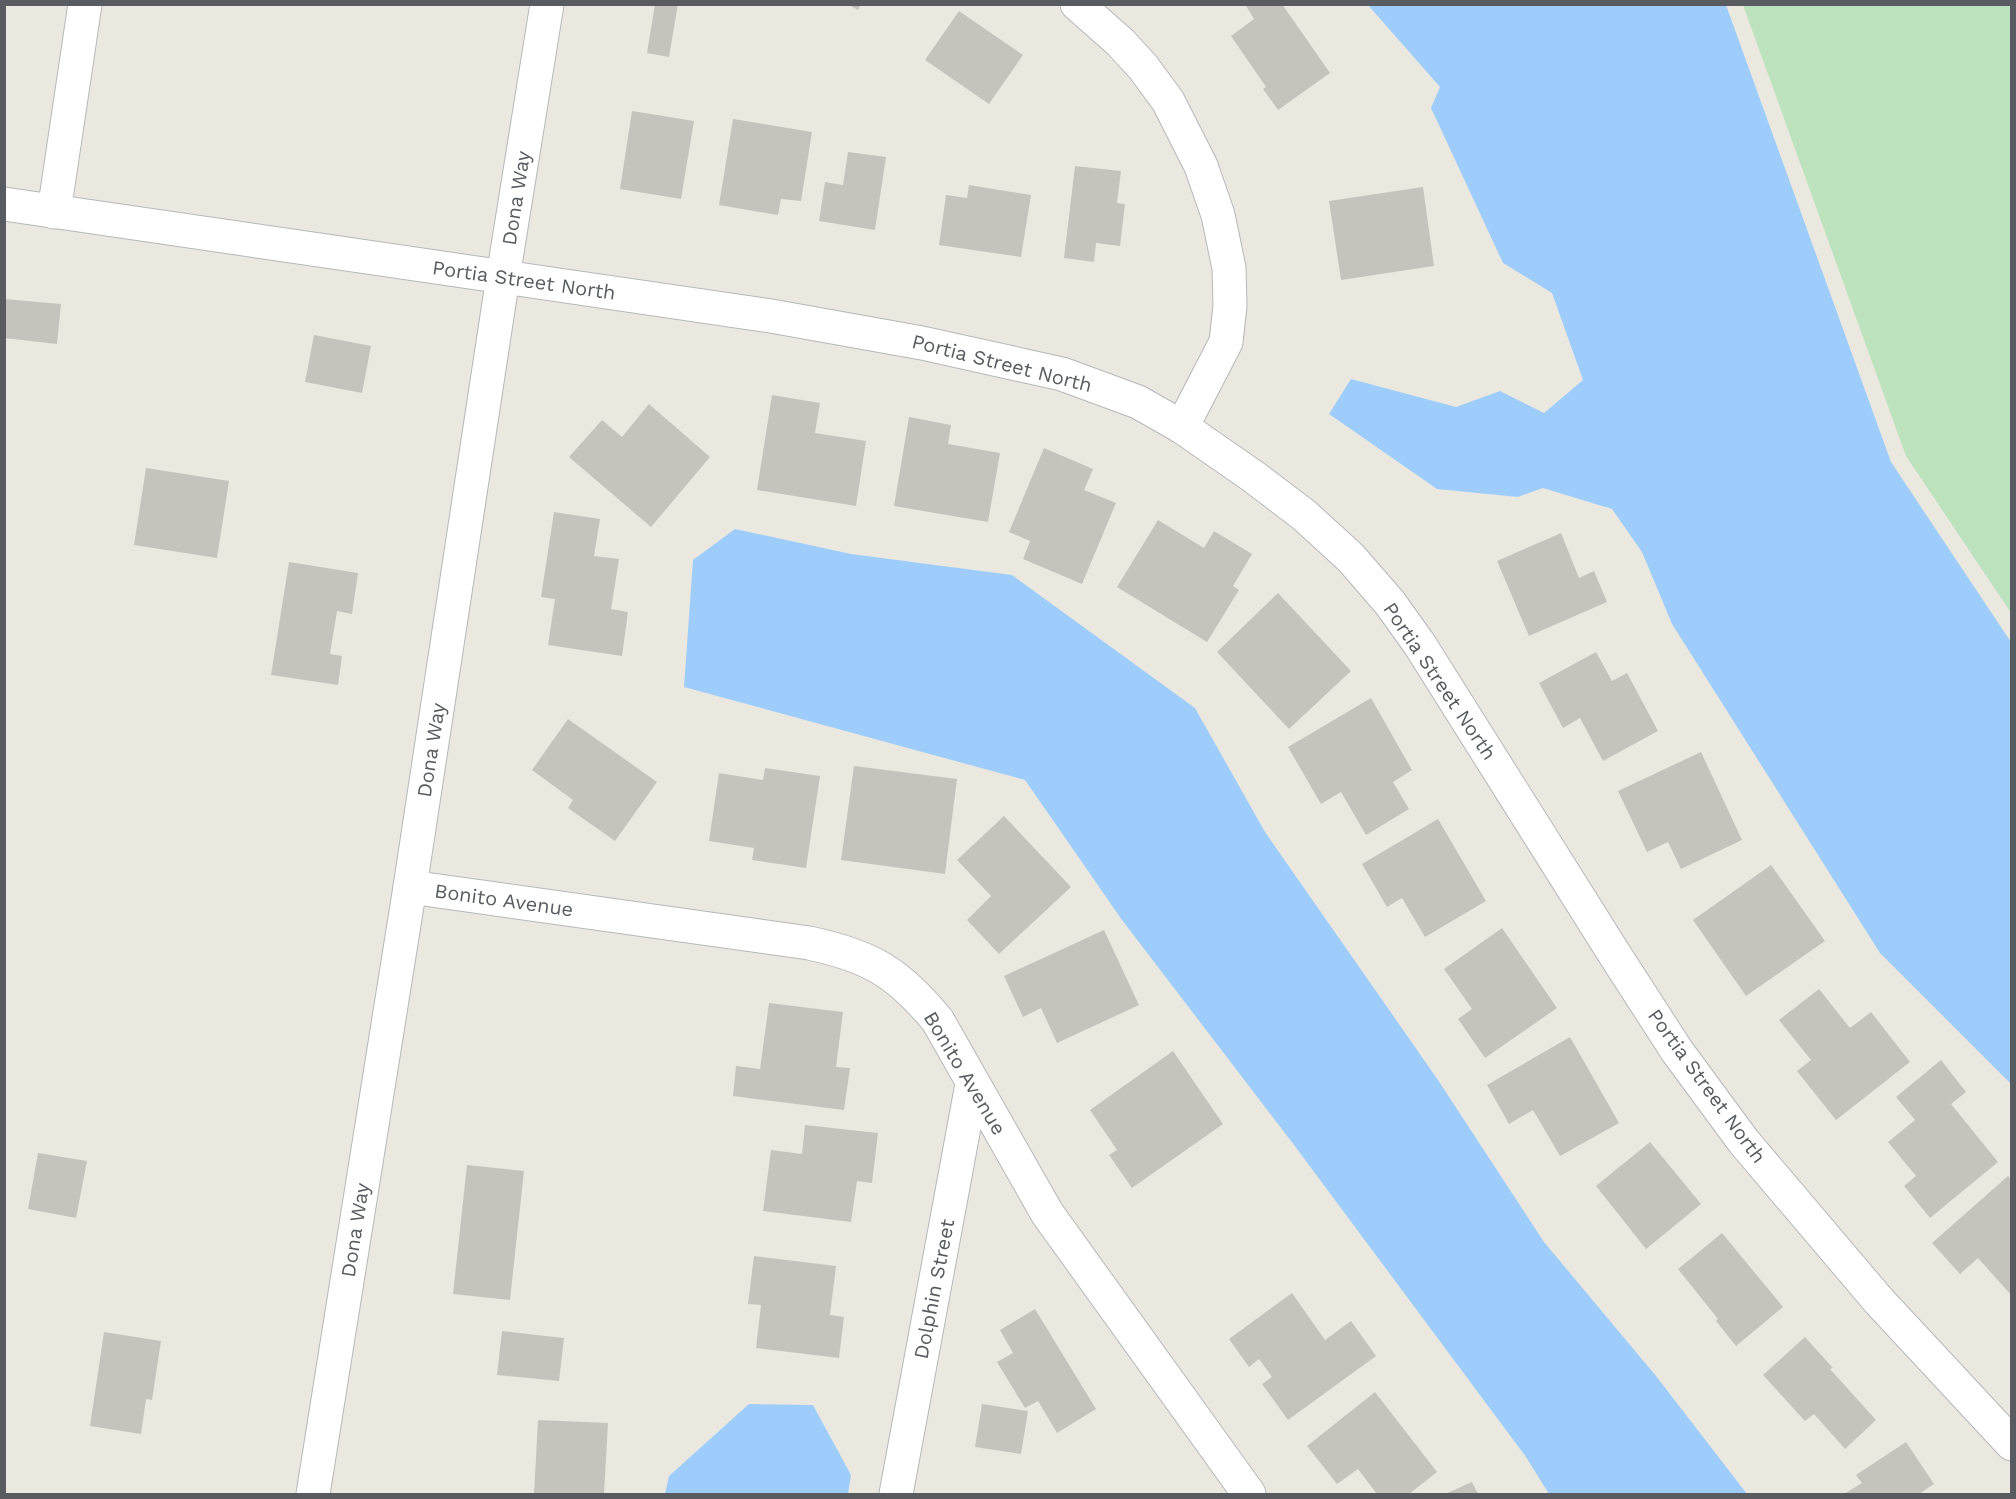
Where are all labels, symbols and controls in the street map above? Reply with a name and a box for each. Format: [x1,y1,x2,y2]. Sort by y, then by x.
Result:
street label: Dona Way [497,148,535,247]
street label: Portia Street North [431,255,617,305]
street label: Portia Street North [909,329,1095,397]
street label: Portia Street North [1378,598,1502,764]
street label: Dona Way [412,700,450,799]
street label: Bonito Avenue [433,878,575,922]
street label: Portia Street North [1643,1004,1771,1168]
street label: Bonito Avenue [919,1007,1011,1139]
street label: Dona Way [336,1180,374,1279]
street label: Dolphin Street [909,1216,959,1361]

